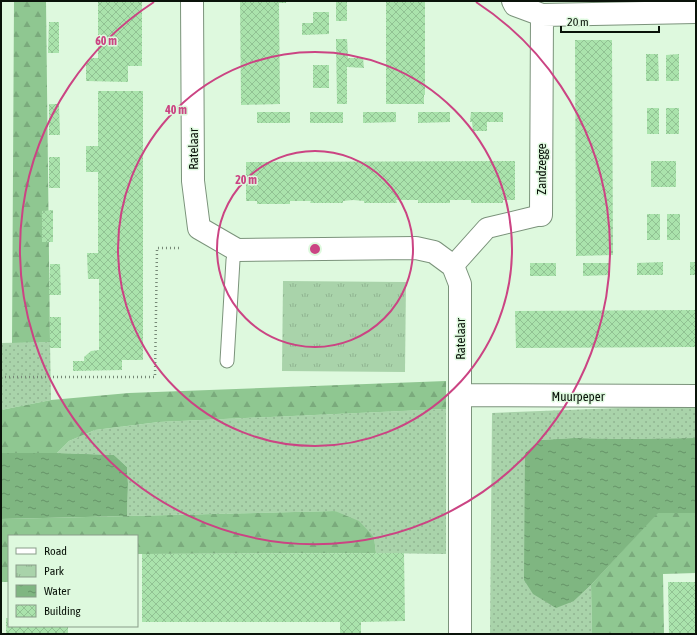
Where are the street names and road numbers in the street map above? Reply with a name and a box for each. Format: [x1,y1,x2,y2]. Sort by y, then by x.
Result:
street label: Ratelaar [186,128,201,170]
street label: Zandzegge [534,143,549,195]
street label: Ratelaar [453,318,468,360]
street label: Muurpeper [551,389,605,404]

